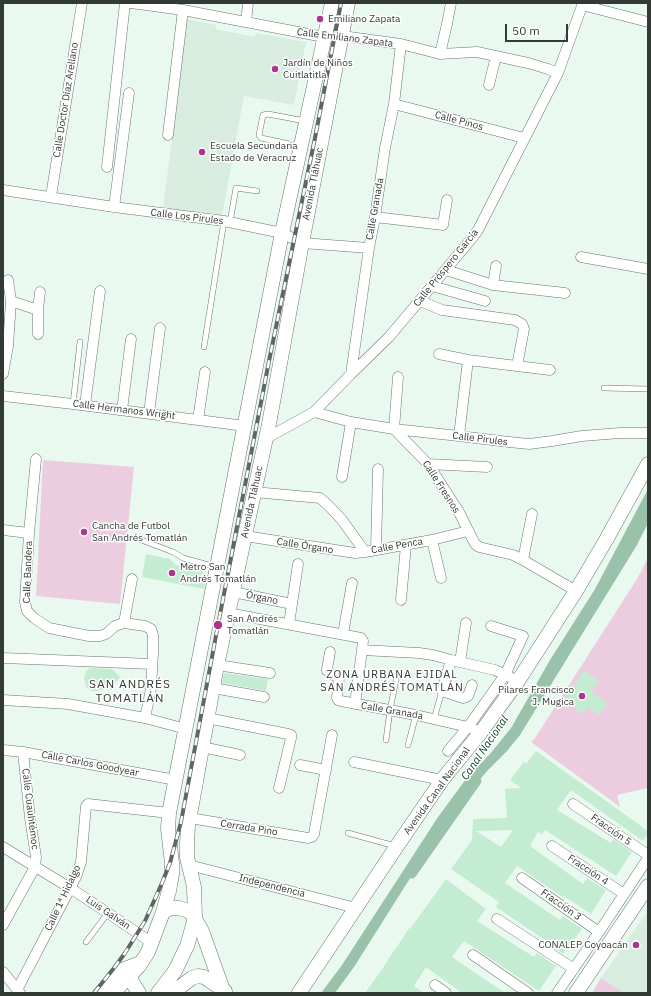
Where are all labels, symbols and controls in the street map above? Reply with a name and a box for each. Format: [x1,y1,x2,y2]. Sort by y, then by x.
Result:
place label: Emiliano Zapata [328,13,400,25]
marker: Emiliano Zapata [315,14,325,24]
scale bar [507,16,570,42]
text: 50 m [512,23,540,38]
street label: Calle Emiliano Zapata [296,26,394,50]
street label: Calle Doctor Díaz Arellano [51,42,81,158]
place label: Jardín de Niños Cuitlatitla [283,57,353,80]
marker: Jardín de Niños Cuitlatitla [270,64,280,74]
street label: Calle Pinos [434,109,484,133]
place label: Escuela Secundaria Estado de Veracruz [210,140,298,164]
marker: Escuela Secundaria Estado de Veracruz [197,147,207,157]
street label: Avenida Tláhuac [300,147,326,221]
street label: Calle Granada [364,177,386,241]
street label: Calle Los Pirules [150,207,224,227]
street label: Calle Próspero García [411,227,481,309]
street label: Calle Hermanos Wright [72,398,176,422]
street label: Calle Pirules [452,430,508,448]
street label: Calle Fresnos [420,458,462,516]
street label: Avenida Tláhuac [238,465,266,539]
place label: Cancha de Futbol San Andrés Tomatlán [92,520,187,544]
marker: Cancha de Futbol San Andrés Tomatlán [79,527,89,537]
street label: Calle Órgano [276,536,334,556]
street label: Calle Penca [370,536,424,556]
street label: Calle Bandera [21,541,35,603]
place label: Metro San Andrés Tomatlán [180,561,256,584]
marker: Metro San Andrés Tomatlán [167,568,177,578]
street label: Órgano [245,589,279,607]
place label: San Andrés Tomatlán [227,613,278,636]
marker: San Andrés Tomatlán [212,619,224,631]
district label: ZONA URBANA EJIDAL SAN ANDRÉS TOMATLÁN [320,668,464,694]
district label: SAN ANDRÉS TOMATLÁN [89,678,171,706]
place label: Pilares Francisco J. Mugica [498,684,574,708]
marker: Pilares Francisco J. Mugica [577,691,587,701]
street label: Calle Granada [360,700,424,722]
water label: Canal Nacional [459,713,511,783]
street label: Avenida Canal Nacional [401,745,473,837]
street label: Calle Carlos Goodyear [40,749,140,779]
street label: Calle Cuauhtémoc [19,768,41,850]
street label: Fracción 5 [589,812,633,848]
street label: Cerrada Pino [220,818,278,838]
street label: Fracción 4 [565,852,611,888]
street label: Calle 1ª Hidalgo [42,863,84,933]
street label: Independencia [238,872,306,900]
street label: Fracción 3 [539,887,583,923]
street label: Luis Galván [83,894,133,932]
place label: CONALEP Coyoacán [538,939,628,951]
marker: CONALEP Coyoacán [631,940,641,950]

